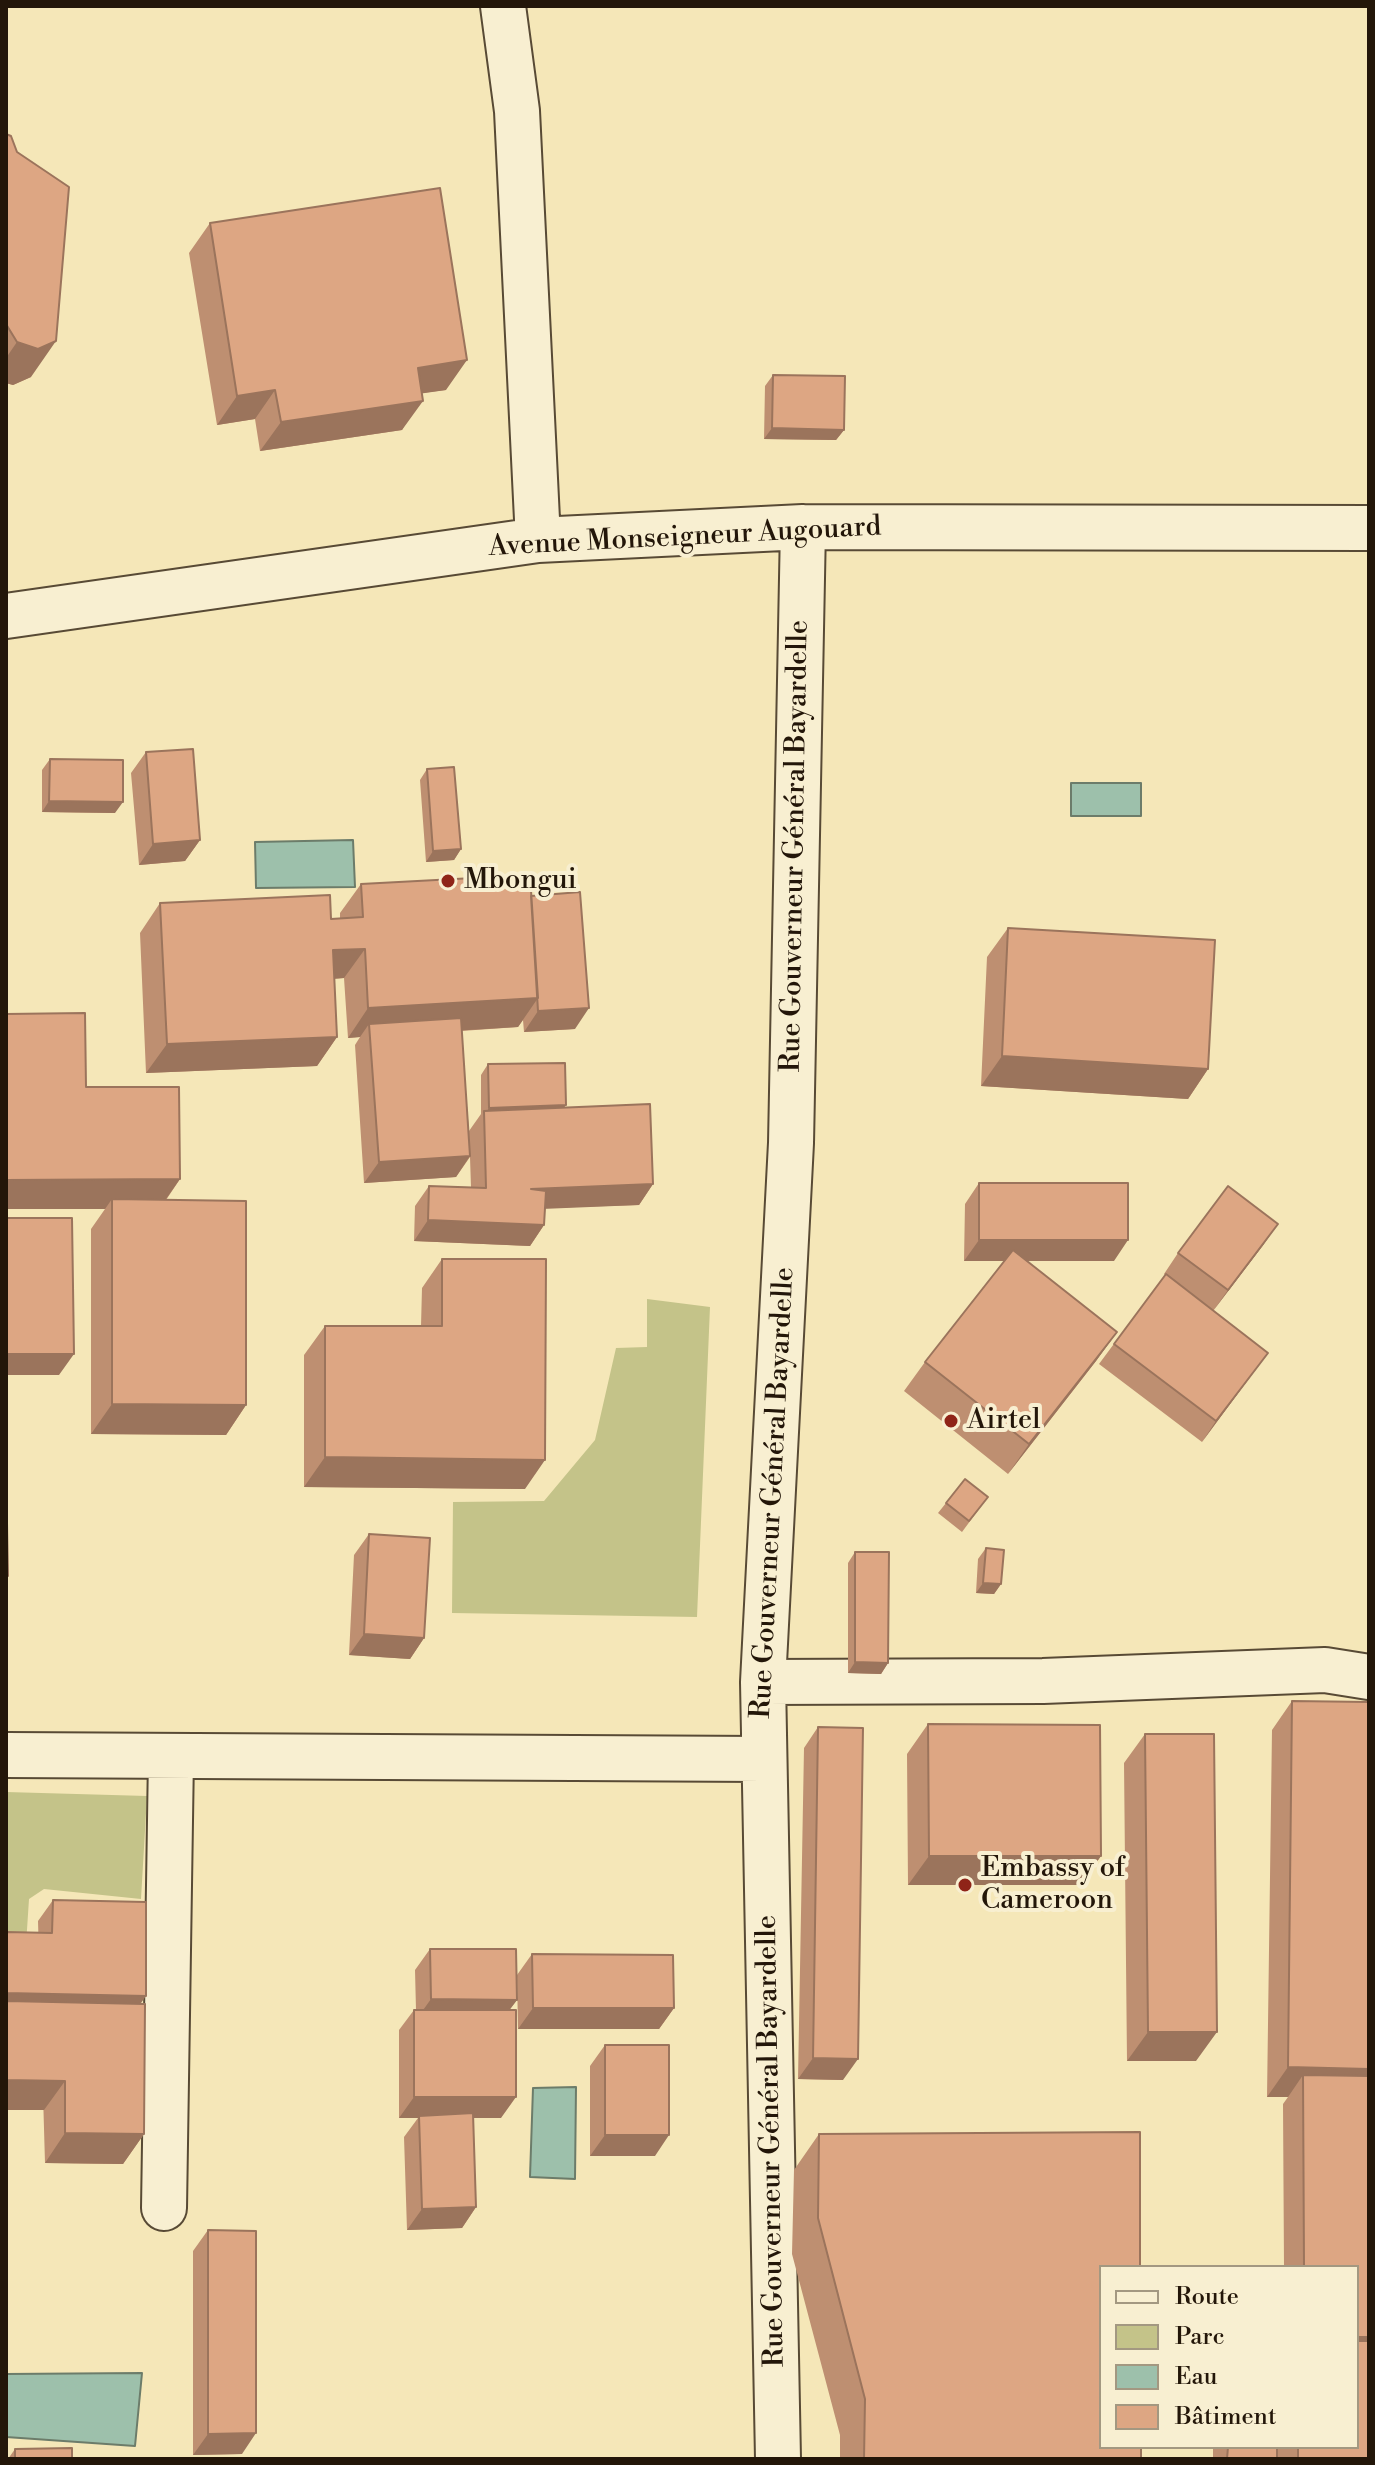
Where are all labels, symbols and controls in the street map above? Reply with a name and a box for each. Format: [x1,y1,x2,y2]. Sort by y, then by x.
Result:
street label: Avenue Monseigneur Augouard [488,511,882,565]
street label: Rue Gouverneur Général Bayardelle [775,620,817,1072]
place label: Mbongui [464,864,577,898]
marker: Mbongui [439,872,457,890]
street label: Rue Gouverneur Général Bayardelle [745,1266,803,1720]
place label: Airtel [967,1404,1040,1438]
marker: Airtel [942,1412,960,1430]
place label: Embassy of Cameroon [981,1852,1125,1918]
marker: Embassy of Cameroon [956,1876,974,1894]
street label: Rue Gouverneur Général Bayardelle [751,1915,793,2367]
legend [1099,2265,1359,2449]
text: Route [1175,2282,1239,2312]
text: Parc [1175,2322,1225,2352]
text: Eau [1175,2362,1217,2392]
text: Bâtiment [1175,2402,1276,2432]

